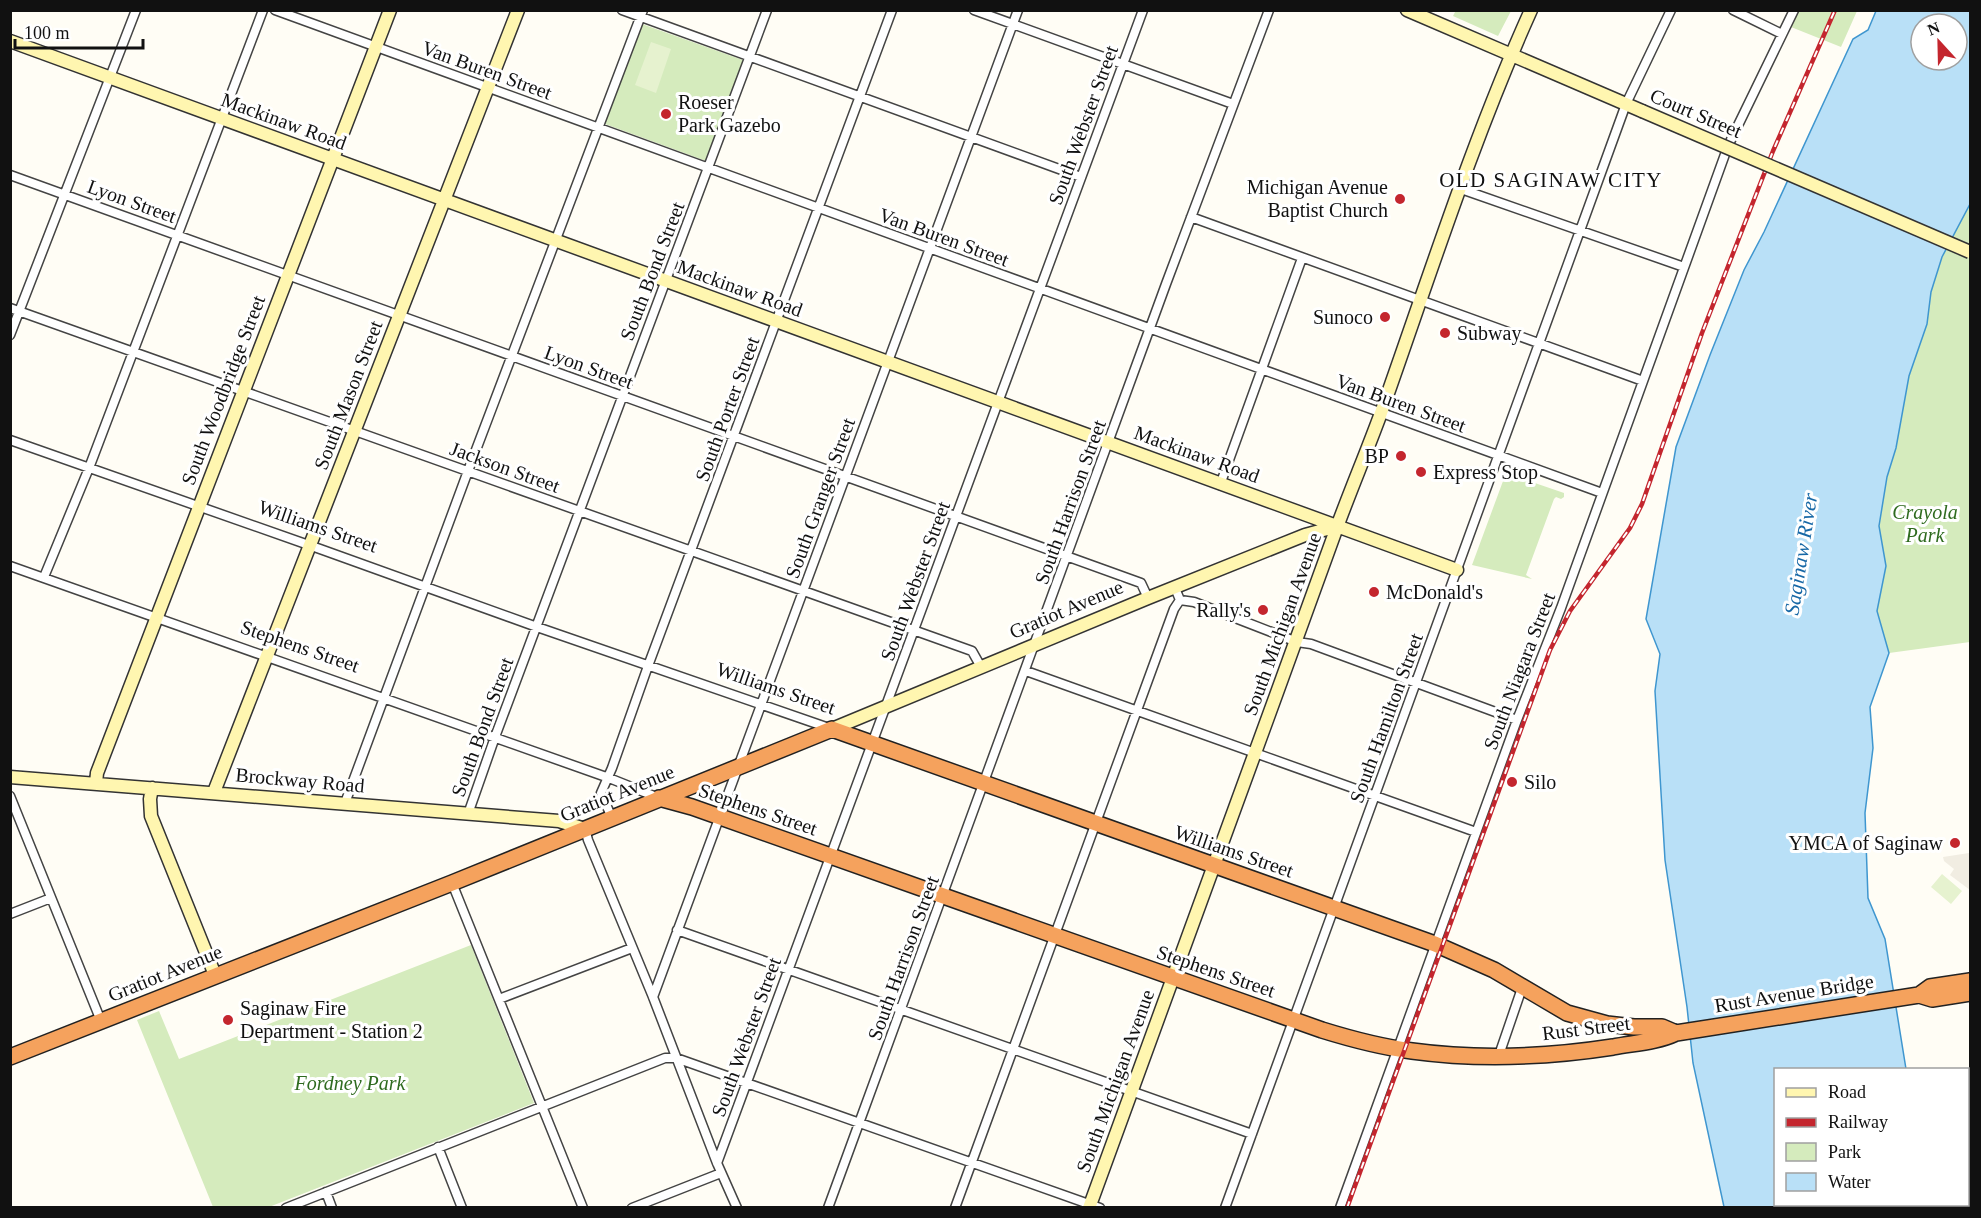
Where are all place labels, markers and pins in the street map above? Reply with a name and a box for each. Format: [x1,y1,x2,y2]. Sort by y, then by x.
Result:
place label: Roeser Park Gazebo [678,91,781,136]
marker: Roeser Park Gazebo [659,107,673,121]
place label: Michigan Avenue Baptist Church [1247,176,1388,222]
marker: Michigan Avenue Baptist Church [1393,192,1407,206]
place label: Sunoco [1313,306,1373,328]
marker: Sunoco [1378,310,1392,324]
place label: Subway [1457,322,1521,345]
marker: Subway [1438,326,1452,340]
place label: BP [1365,445,1389,467]
marker: BP [1394,449,1408,463]
place label: Express Stop [1433,461,1538,484]
marker: Express Stop [1414,465,1428,479]
place label: McDonald's [1386,581,1483,603]
marker: McDonald's [1367,585,1381,599]
place label: Rally's [1196,599,1251,622]
marker: Rally's [1256,603,1270,617]
place label: Silo [1524,771,1556,793]
marker: Silo [1505,775,1519,789]
place label: YMCA of Saginaw [1789,832,1944,855]
marker: YMCA of Saginaw [1948,836,1962,850]
place label: Saginaw Fire Department - Station 2 [240,997,423,1043]
marker: Saginaw Fire Department - Station 2 [221,1013,235,1027]

